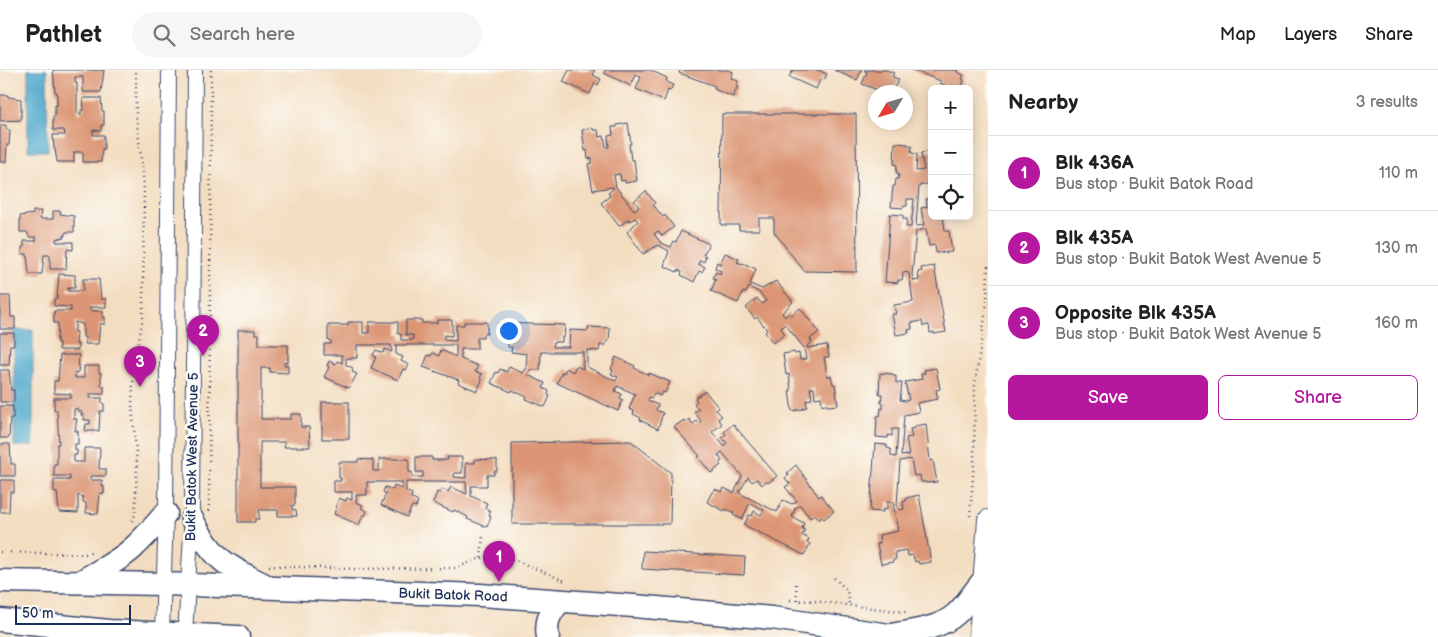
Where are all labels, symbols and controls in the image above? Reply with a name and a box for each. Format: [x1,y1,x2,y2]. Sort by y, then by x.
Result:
search box [132,12,482,57]
text: Pathlet [25,20,102,49]
icon: search [150,21,178,49]
text: Search here [190,23,295,46]
text: Map [1220,24,1256,45]
text: Layers [1284,24,1337,45]
text: Share [1365,24,1413,45]
north arrow [868,85,913,130]
map controls [928,85,973,220]
button: + [928,85,973,130]
text: Nearby [1008,90,1078,115]
text: 3 results [1356,93,1418,112]
button: − [928,130,973,175]
text: Blk 436A [1055,152,1134,175]
text: 1 [1021,164,1027,183]
text: 110 m [1379,164,1418,183]
button: locate [928,175,973,220]
text: Bus stop · Bukit Batok Road [1055,175,1253,194]
text: Blk 435A [1055,227,1133,250]
text: 2 [1019,239,1029,258]
text: 130 m [1375,239,1418,258]
text: Bus stop · Bukit Batok West Avenue 5 [1055,250,1322,269]
text: Opposite Blk 435A [1055,302,1216,325]
text: 3 [1019,314,1029,333]
text: 160 m [1375,314,1418,333]
pin: 2 [187,315,219,356]
your location [496,318,522,344]
text: Bus stop · Bukit Batok West Avenue 5 [1055,325,1322,344]
pin: 3 [124,346,156,387]
street label: Bukit Batok West Avenue 5 [182,372,202,542]
button: Save [1008,375,1208,420]
button: Share [1218,375,1418,420]
pin: 1 [483,541,515,582]
street label: Bukit Batok Road [398,585,508,605]
scale bar [15,602,131,625]
text: 50 m [22,605,54,622]

